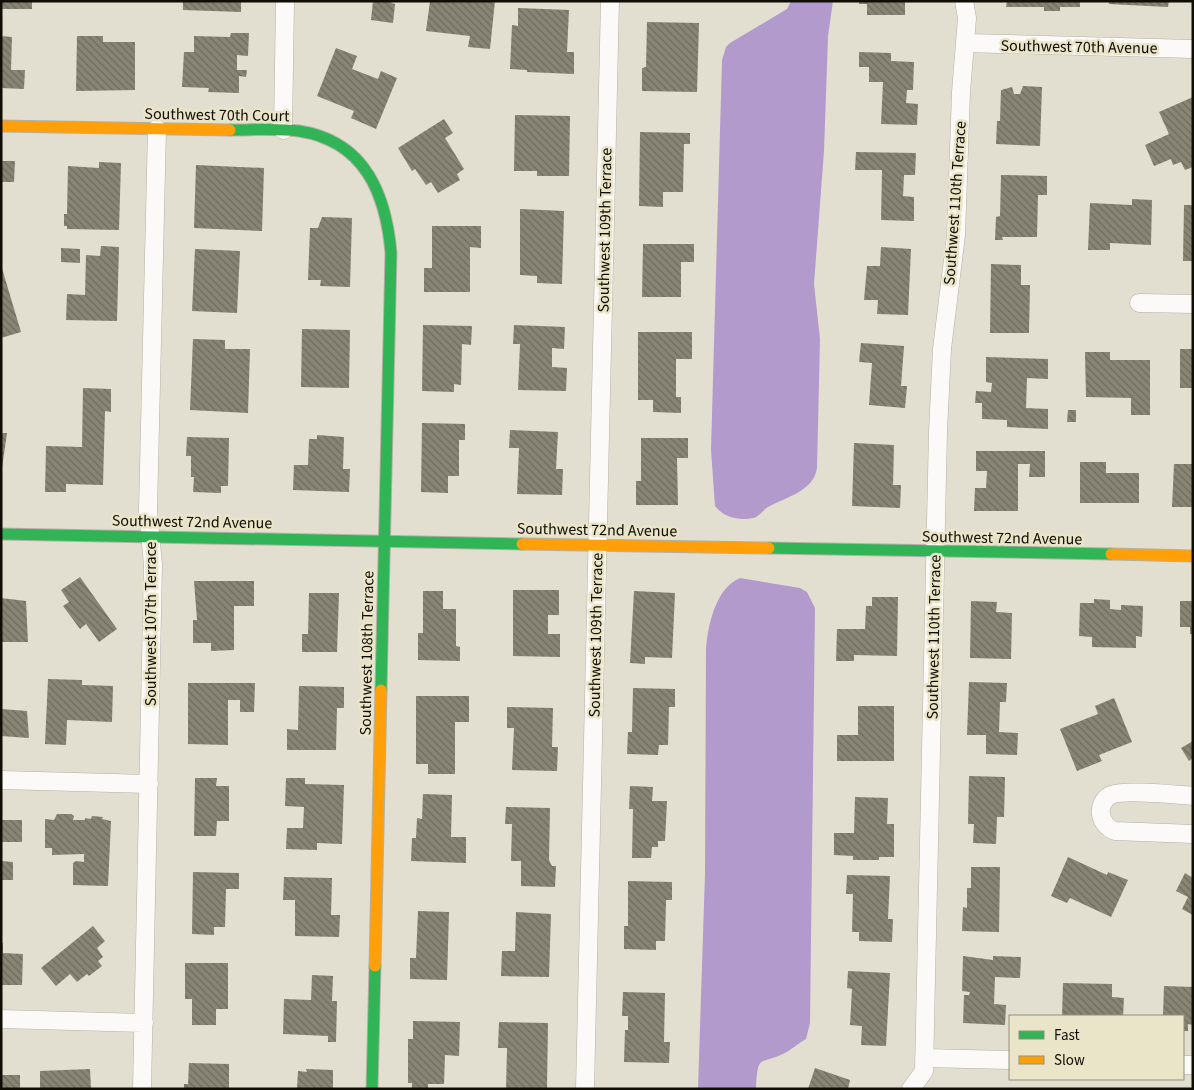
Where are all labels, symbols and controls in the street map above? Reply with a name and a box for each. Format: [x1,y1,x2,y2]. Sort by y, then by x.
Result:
street label: Southwest 70th Avenue [1000,35,1158,59]
street label: Southwest 70th Court [144,103,290,127]
street label: Southwest 110th Terrace [938,120,972,286]
street label: Southwest 109th Terrace [593,147,617,313]
street label: Southwest 72nd Avenue [112,510,272,534]
street label: Southwest 72nd Avenue [517,518,677,542]
street label: Southwest 72nd Avenue [922,526,1082,550]
street label: Southwest 107th Terrace [140,542,162,706]
street label: Southwest 109th Terrace [584,552,608,718]
street label: Southwest 110th Terrace [922,554,946,720]
street label: Southwest 108th Terrace [355,570,379,736]
legend [1009,1015,1184,1080]
text: Fast [1054,1025,1080,1046]
text: Slow [1054,1050,1085,1071]

